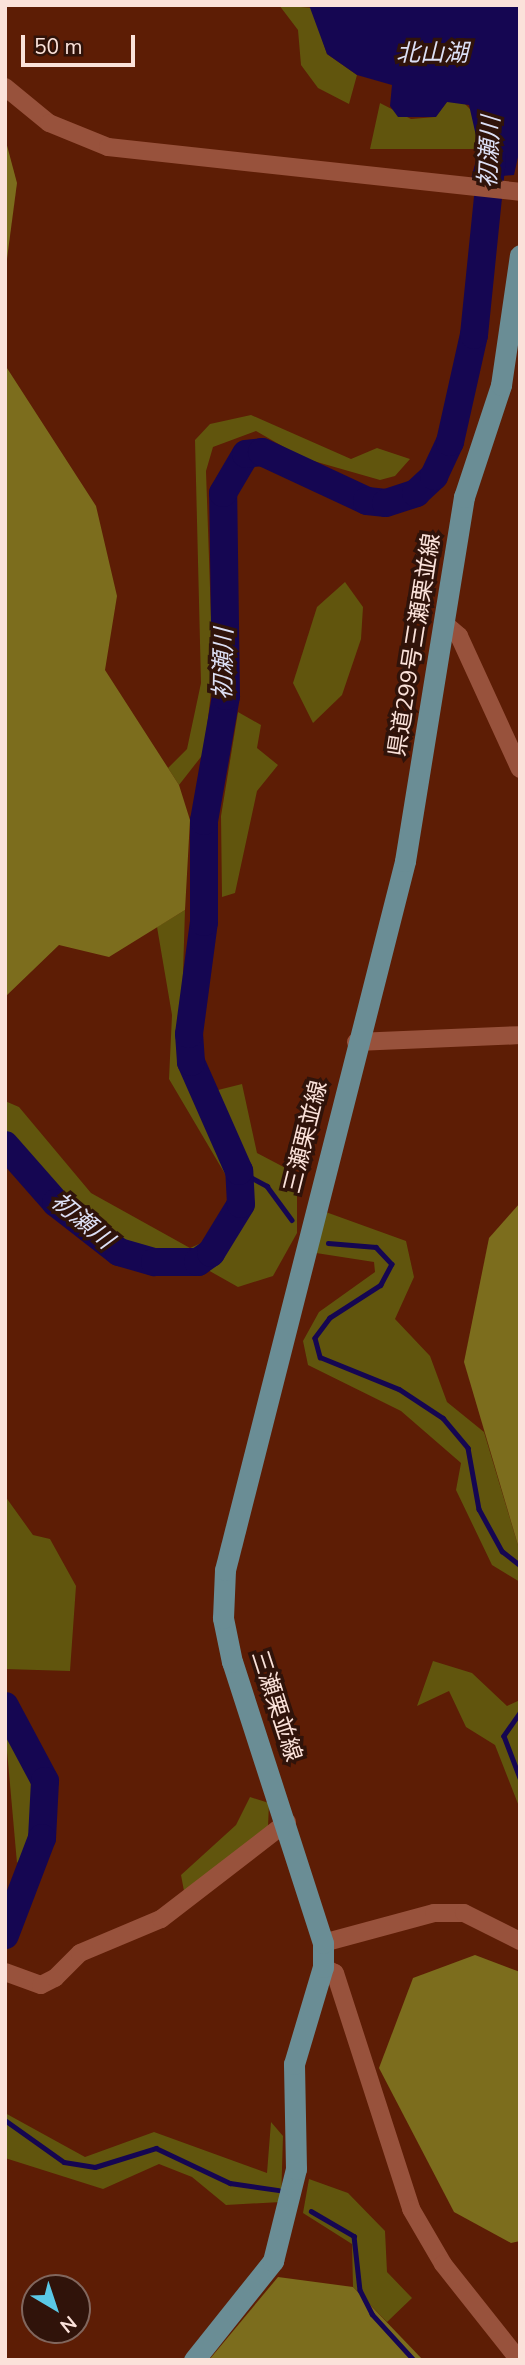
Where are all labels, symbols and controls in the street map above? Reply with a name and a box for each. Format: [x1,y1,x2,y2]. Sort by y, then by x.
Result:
scale bar [24,21,138,65]
text: 50 m [34,33,83,61]
water label: 北山湖 [396,40,468,68]
water label: 初瀬川 [474,115,506,189]
street label: 県道299号三瀬栗並線 [384,532,446,758]
water label: 初瀬川 [209,628,239,700]
street label: 三瀬栗並線 [279,1078,333,1196]
water label: 初瀬川 [45,1187,119,1255]
street label: 三瀬栗並線 [245,1647,307,1765]
north arrow [21,2274,91,2344]
text: N [54,2309,82,2338]

